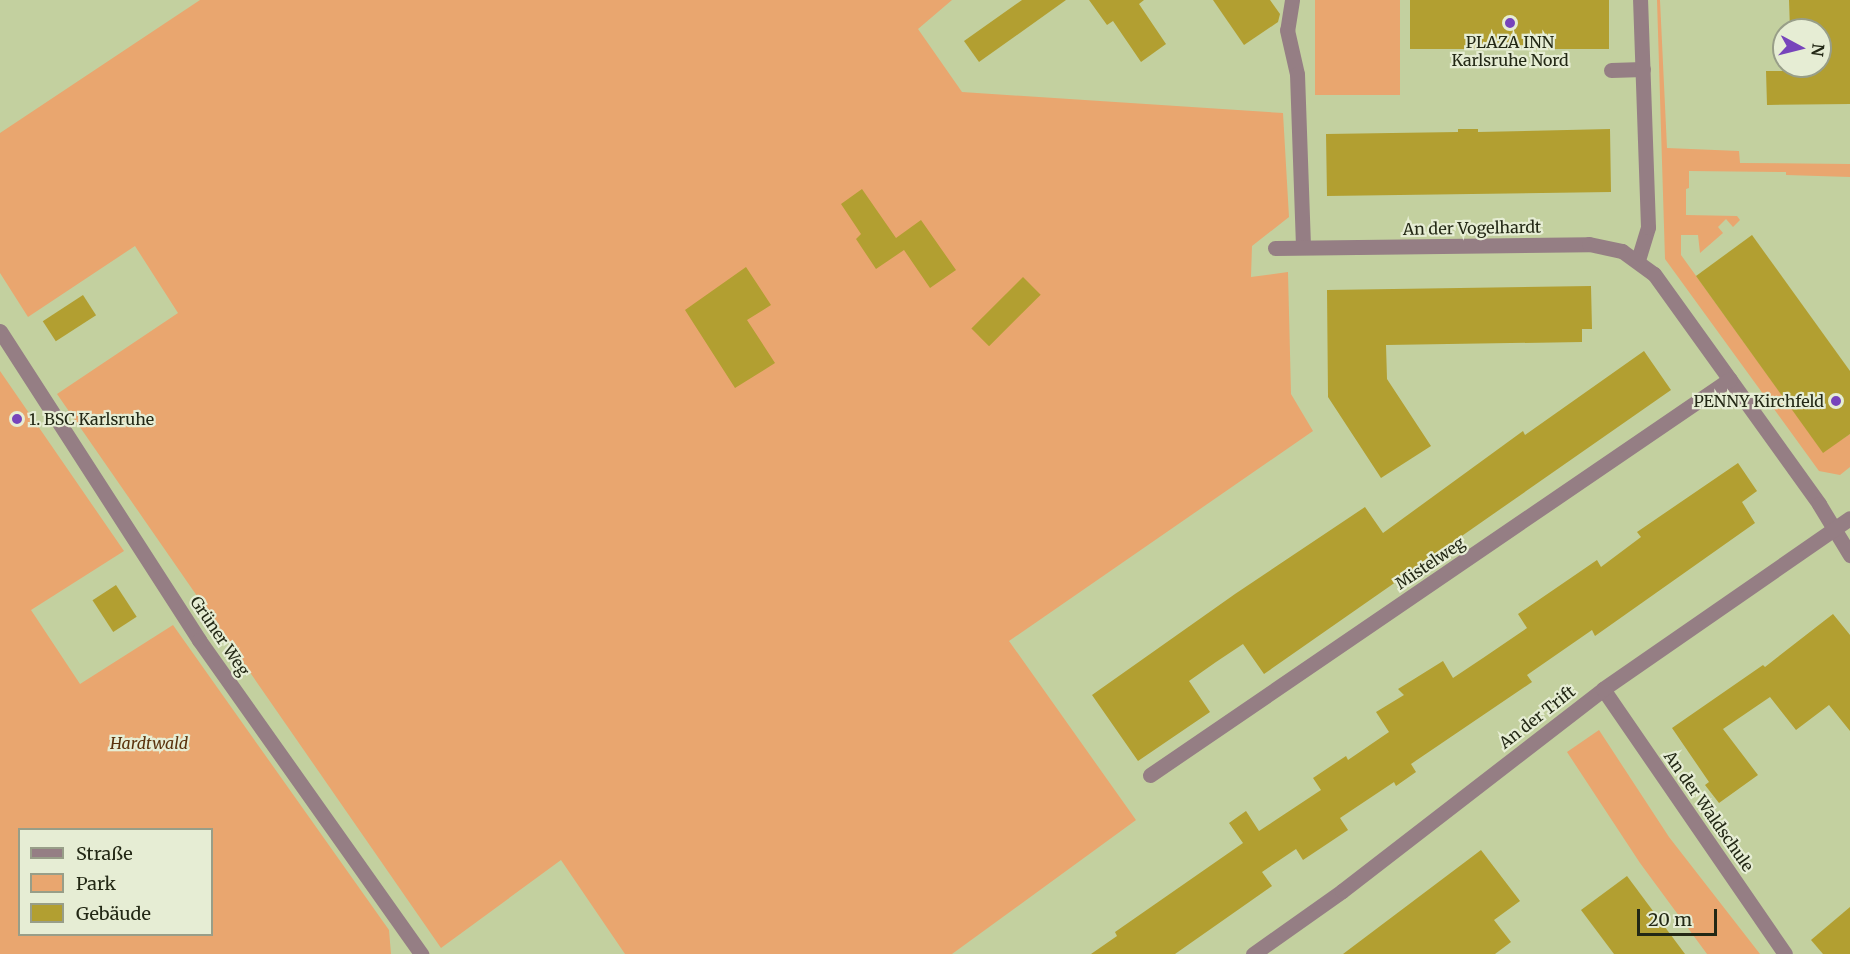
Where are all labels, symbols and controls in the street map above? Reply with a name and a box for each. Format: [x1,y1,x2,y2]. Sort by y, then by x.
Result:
marker: PLAZA INN Karlsruhe Nord [1503,16,1517,30]
north arrow [1772,18,1832,78]
place label: PLAZA INN Karlsruhe Nord [1451,32,1569,70]
text: N [1807,42,1829,57]
street label: An der Vogelhardt [1403,217,1541,239]
place label: PENNY Kirchfeld [1694,391,1824,411]
marker: PENNY Kirchfeld [1829,394,1843,408]
place label: 1. BSC Karlsruhe [29,409,154,429]
marker: 1. BSC Karlsruhe [10,412,24,426]
street label: Mistelweg [1392,533,1468,593]
street label: Grüner Weg [186,593,254,679]
street label: An der Trift [1495,682,1579,752]
park label: Hardtwald [110,733,188,753]
street label: An der Waldschule [1660,747,1758,875]
legend [18,828,213,936]
text: Straße [76,842,133,865]
text: Park [76,872,116,895]
scale bar [1640,897,1720,935]
text: Gebäude [76,902,151,925]
text: 20 m [1648,908,1692,931]

